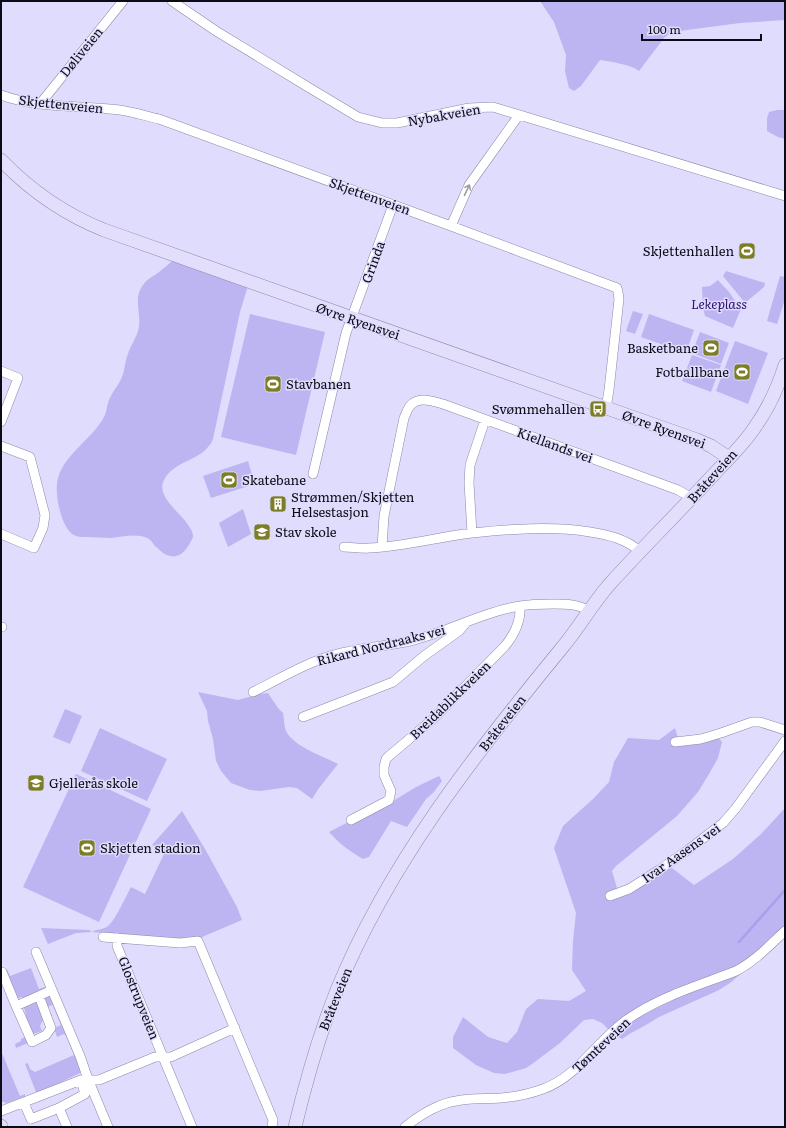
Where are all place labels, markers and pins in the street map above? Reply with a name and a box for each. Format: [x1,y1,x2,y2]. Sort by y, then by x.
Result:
place label: Skjettenhallen [643,241,734,260]
sports icon: Skjettenhallen [737,241,757,261]
place label: Basketbane [627,338,698,357]
sports icon: Basketbane [701,338,721,358]
place label: Fotballbane [655,362,729,381]
sports icon: Fotballbane [732,362,752,382]
sports icon: Stavbanen [263,374,283,394]
place label: Stavbanen [286,374,352,393]
place label: Svømmehallen [492,399,585,418]
bus stop icon: Svømmehallen [588,399,608,419]
sports icon: Skatebane [219,470,239,490]
place label: Skatebane [242,470,306,489]
place label: Strømmen/Skjetten Helsestasjon [291,487,415,521]
building icon: Strømmen/Skjetten Helsestasjon [268,494,288,514]
school or university icon: Stav skole [252,522,272,542]
place label: Stav skole [275,522,337,541]
school or university icon: Gjellerås skole [26,773,46,793]
place label: Gjellerås skole [49,773,138,792]
sports icon: Skjetten stadion [77,838,97,858]
place label: Skjetten stadion [100,838,201,857]

